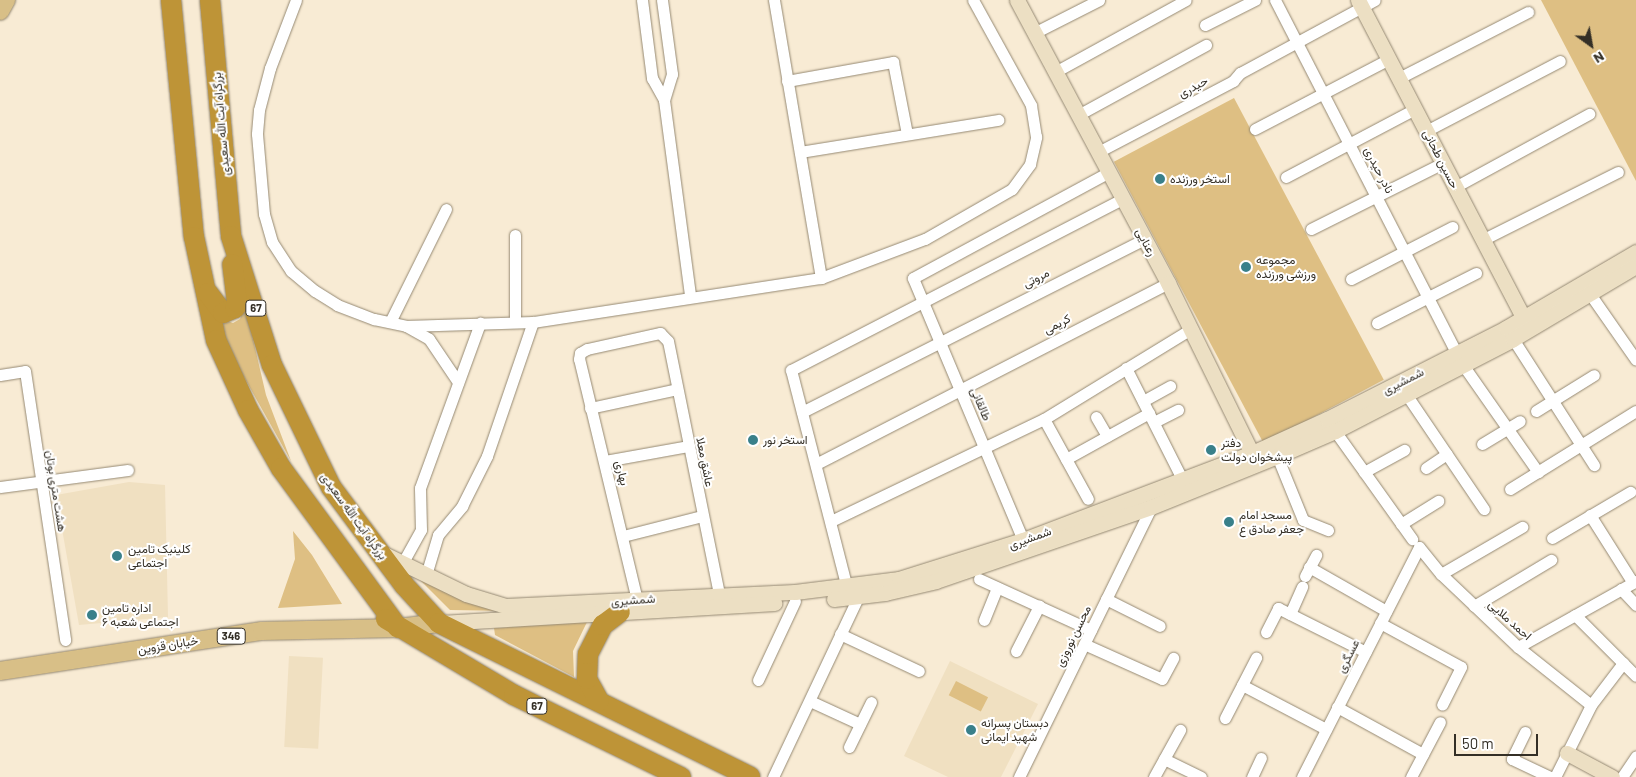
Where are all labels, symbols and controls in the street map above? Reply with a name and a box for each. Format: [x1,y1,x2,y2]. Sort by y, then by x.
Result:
north arrow [1566,20,1616,70]
text: N [1591,48,1608,68]
street label: بزرگراه آیت الله سعیدی [209,72,233,176]
street label: حیدری [1176,73,1210,101]
street label: حسین طحانی [1420,127,1462,191]
street label: نادر حیدری [1361,144,1397,196]
place label: استخر ورزنده [1170,172,1230,186]
marker: استخر ورزنده [1154,173,1166,185]
street label: رعنایی [1133,225,1159,259]
place label: مجموعه ورزشی ورزنده [1256,253,1316,281]
marker: مجموعه ورزشی ورزنده [1240,261,1252,273]
street label: مروتی [1020,265,1052,291]
road number: 67 [245,300,267,316]
street label: کریمی [1041,311,1073,337]
street label: شمشیری [1380,365,1426,397]
street label: طالقانی [968,385,994,423]
place label: استخر نور [763,433,808,447]
marker: استخر نور [747,434,759,446]
street label: عاشق معلا [693,436,717,488]
place label: دفتر پیشخوان دولت [1221,436,1292,464]
marker: دفتر پیشخوان دولت [1205,444,1217,456]
street label: هشت متری بوتان [42,449,70,533]
street label: بهاری [612,459,632,487]
street label: بزرگراه آیت الله سعیدی [318,470,390,562]
place label: مسجد امام جعفر صادق ع [1239,508,1304,536]
marker: مسجد امام جعفر صادق ع [1223,516,1235,528]
street label: شمشیری [1007,524,1053,552]
place label: کلینیک تامین اجتماعی [128,542,191,570]
marker: کلینیک تامین اجتماعی [110,549,124,563]
street label: شمشیری [610,591,656,609]
street label: احمد ملایی [1485,597,1535,643]
place label: اداره تامین اجتماعی شعبه ۶ [102,601,179,629]
street label: محسن نوروزی [1052,603,1094,669]
marker: اداره تامین اجتماعی شعبه ۶ [86,609,98,621]
road number: 346 [216,628,246,644]
street label: خیابان قزوین [137,633,199,657]
street label: عسگری [1333,637,1363,675]
road number: 67 [526,698,548,714]
place label: دبستان پسرانه شهید ایمانی [981,716,1049,744]
marker: دبستان پسرانه شهید ایمانی [965,724,977,736]
scale bar [1456,724,1540,756]
text: 50 m [1462,734,1494,752]

